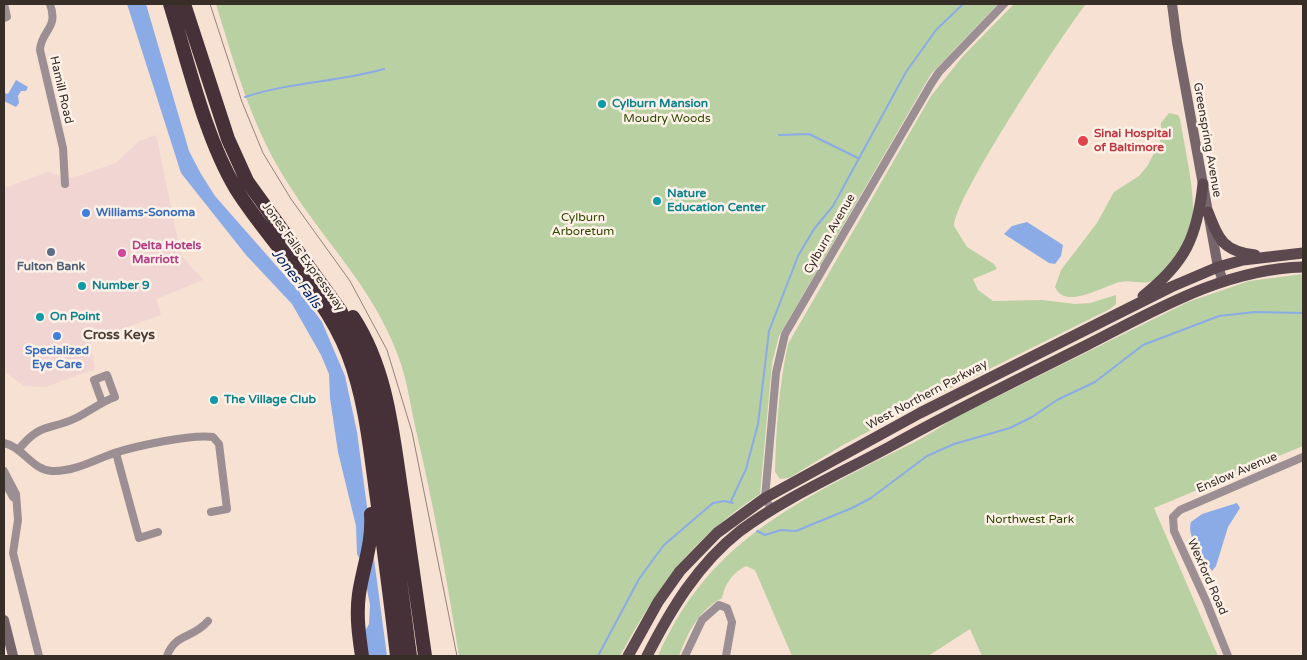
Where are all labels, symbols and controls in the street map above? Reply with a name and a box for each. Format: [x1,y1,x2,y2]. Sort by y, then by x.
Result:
street label: Hamill Road [46,55,76,125]
street label: Greenspring Avenue [1190,82,1224,198]
place label: Cylburn Mansion [612,97,708,111]
marker: Cylburn Mansion [596,98,608,110]
park label: Moudry Woods [623,112,711,126]
place label: Sinai Hospital of Baltimore [1094,127,1171,155]
marker: Sinai Hospital of Baltimore [1076,134,1090,148]
place label: Nature Education Center [667,187,766,215]
street label: Cylburn Avenue [801,191,859,277]
marker: Nature Education Center [651,195,663,207]
street label: Jones Falls Expressway [259,200,347,314]
place label: Williams-Sonoma [96,206,195,220]
marker: Williams-Sonoma [80,207,92,219]
park label: Cylburn Arboretum [552,211,614,239]
place label: Delta Hotels Marriott [132,239,201,267]
marker: Fulton Bank [45,246,57,258]
water label: Jones Falls [268,246,324,312]
marker: Delta Hotels Marriott [116,247,128,259]
place label: Fulton Bank [17,260,85,274]
place label: Number 9 [92,279,149,293]
marker: Number 9 [76,280,88,292]
place label: On Point [50,310,100,324]
marker: On Point [34,311,46,323]
district label: Cross Keys [83,327,155,343]
marker: Specialized Eye Care [51,330,63,342]
place label: Specialized Eye Care [25,344,89,372]
street label: West Northern Parkway [864,357,990,433]
place label: The Village Club [224,393,316,407]
marker: The Village Club [208,394,220,406]
street label: Enslow Avenue [1194,449,1280,497]
park label: Northwest Park [986,513,1074,527]
street label: Wexford Road [1184,537,1230,617]

